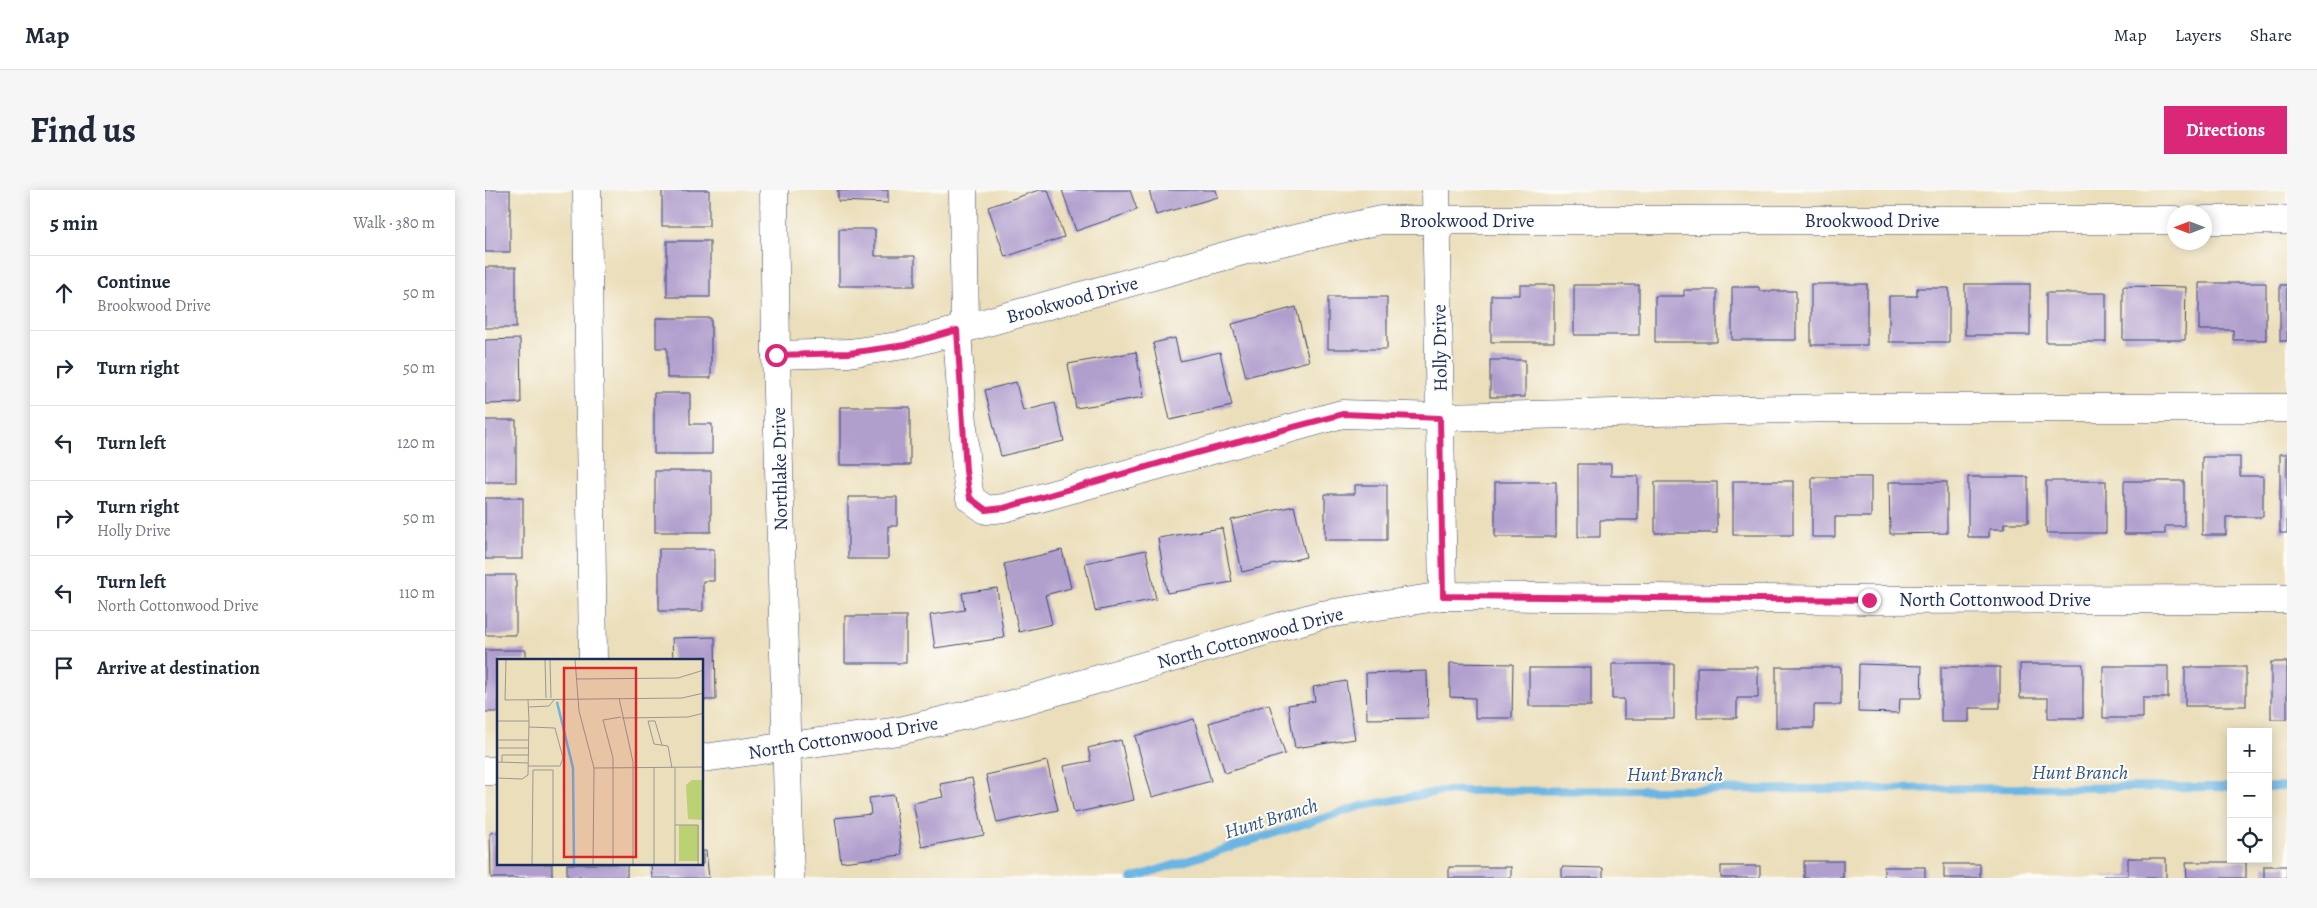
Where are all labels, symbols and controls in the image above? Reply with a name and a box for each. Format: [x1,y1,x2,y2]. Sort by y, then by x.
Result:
text: Map [25,19,69,51]
text: Map [2114,23,2147,47]
text: Layers [2175,23,2222,47]
text: Share [2250,23,2292,47]
text: Find us [30,106,136,154]
button: Directions [2164,106,2287,154]
north arrow [2167,205,2212,250]
street label: Brookwood Drive [1399,208,1535,234]
street label: Brookwood Drive [1804,208,1940,234]
text: 5 min [50,209,98,237]
text: Walk · 380 m [353,212,435,234]
text: Continue [97,269,171,295]
street label: Brookwood Drive [1004,270,1141,330]
icon: ahead [50,279,78,307]
text: 50 m [403,282,435,304]
text: Brookwood Drive [97,295,211,317]
street label: Holly Drive [1426,304,1454,392]
route start [765,344,788,367]
icon: right [50,354,78,382]
text: Turn right [97,355,179,381]
text: 50 m [403,357,435,379]
street label: Northlake Drive [766,407,794,531]
icon: left [50,429,78,457]
text: Turn left [97,430,166,456]
text: 120 m [397,432,435,454]
text: Turn right [97,494,179,520]
icon: right [50,504,78,532]
text: 50 m [403,507,435,529]
text: Holly Drive [97,520,171,542]
text: Turn left [97,569,166,595]
icon: left [50,579,78,607]
text: 110 m [399,582,435,604]
street label: North Cottonwood Drive [1899,587,2091,613]
route end [1858,589,1881,612]
text: North Cottonwood Drive [97,595,259,617]
street label: North Cottonwood Drive [1154,601,1346,675]
icon: arrive [50,654,78,682]
text: Arrive at destination [97,655,260,681]
inset map [497,659,704,866]
street label: North Cottonwood Drive [746,710,940,766]
map controls [2227,728,2272,863]
button: + [2227,728,2272,773]
water label: Hunt Branch [2032,759,2128,786]
water label: Hunt Branch [1627,761,1723,788]
button: − [2227,773,2272,818]
water label: Hunt Branch [1221,791,1321,846]
button: locate [2227,818,2272,863]

